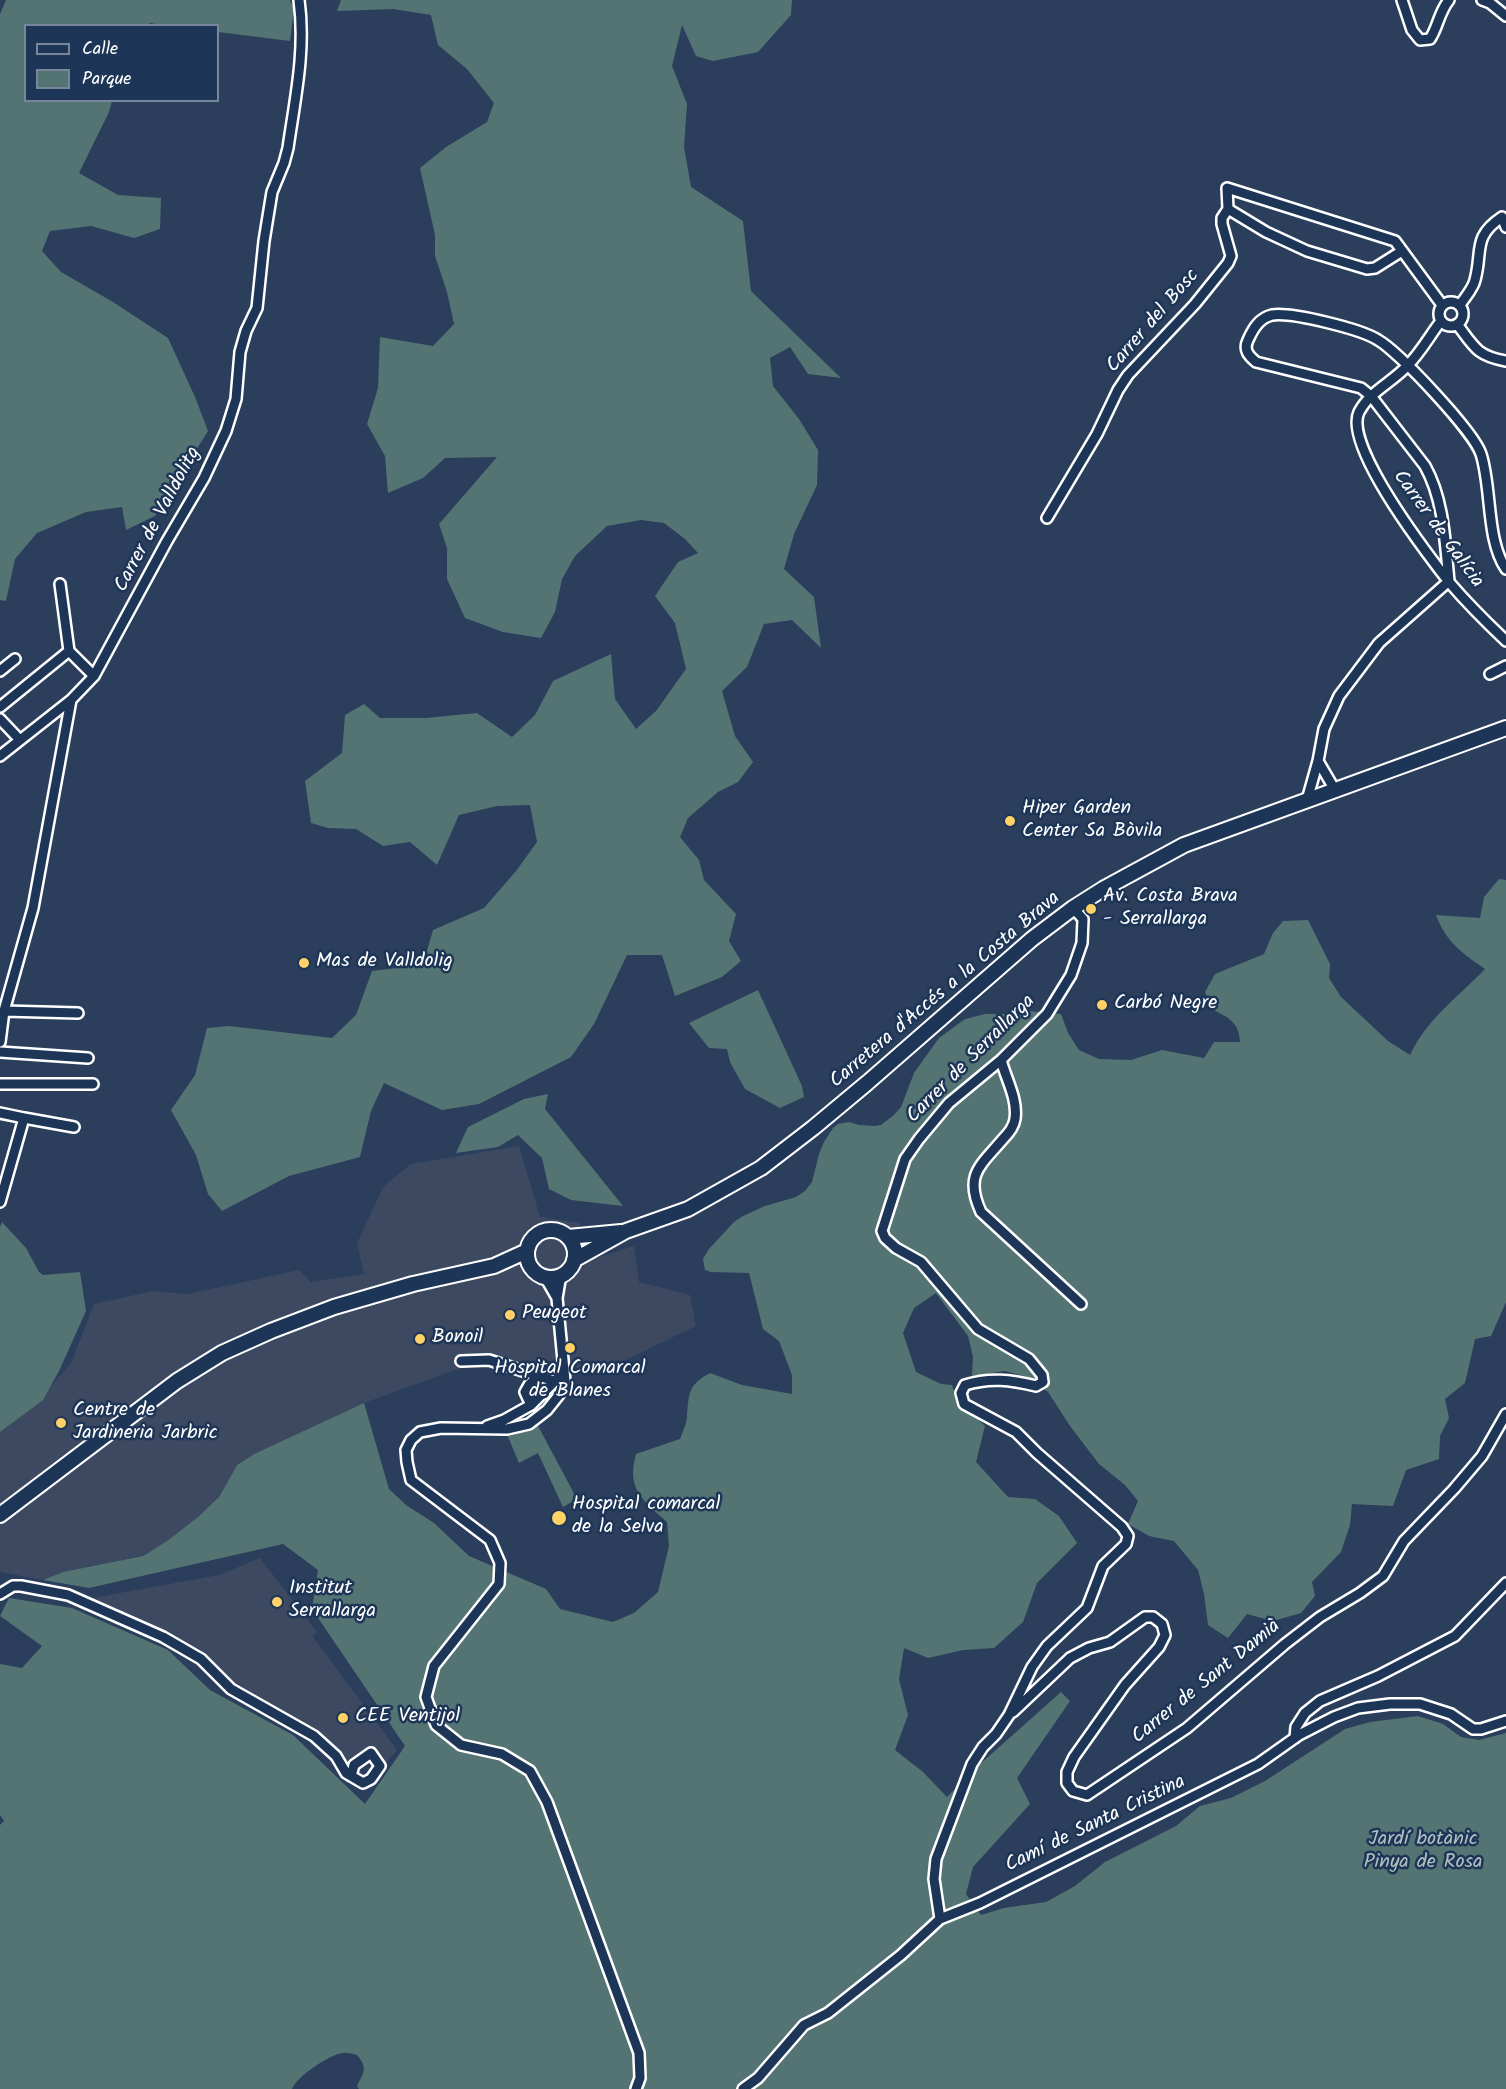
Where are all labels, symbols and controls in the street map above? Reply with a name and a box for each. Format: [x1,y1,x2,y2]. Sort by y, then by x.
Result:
legend [24,24,219,102]
text: Calle [82,35,118,64]
text: Parque [82,65,131,94]
street label: Carrer del Bosc [1103,265,1205,379]
street label: Carrer de Valldolitg [111,443,207,597]
street label: Carrer de Galícia [1386,467,1488,593]
place label: Hiper Garden Center Sa Bòvila [1022,798,1162,845]
marker: Hiper Garden Center Sa Bòvila [1003,814,1017,828]
place label: Av. Costa Brava - Serrallarga [1103,886,1238,933]
street label: Carretera d'Accés a la Costa Brava [826,887,1066,1095]
marker: Av. Costa Brava - Serrallarga [1084,902,1098,916]
place label: Mas de Valldolig [316,951,453,975]
marker: Mas de Valldolig [297,956,311,970]
street label: Carrer de Serrallarga [903,991,1041,1129]
place label: Carbó Negre [1114,993,1217,1017]
marker: Carbó Negre [1095,998,1109,1012]
place label: Peugeot [522,1303,587,1327]
marker: Peugeot [503,1308,517,1322]
place label: Bonoil [432,1327,483,1351]
marker: Bonoil [413,1332,427,1346]
marker: Hospital Comarcal de Blanes [563,1341,577,1355]
place label: Hospital Comarcal de Blanes [494,1358,646,1405]
place label: Centre de Jardineria Jarbric [73,1400,218,1447]
marker: Centre de Jardineria Jarbric [54,1416,68,1430]
place label: Hospital comarcal de la Selva [572,1494,720,1541]
marker: Hospital comarcal de la Selva [550,1509,568,1527]
place label: Institut Serrallarga [289,1578,376,1625]
marker: Institut Serrallarga [270,1595,284,1609]
street label: Carrer de Sant Damià [1128,1616,1286,1750]
place label: CEE Ventijol [355,1706,460,1730]
marker: CEE Ventijol [336,1711,350,1725]
street label: Camí de Santa Cristina [1002,1771,1190,1879]
park label: Jardí botànic Pinya de Rosa [1364,1829,1482,1876]

